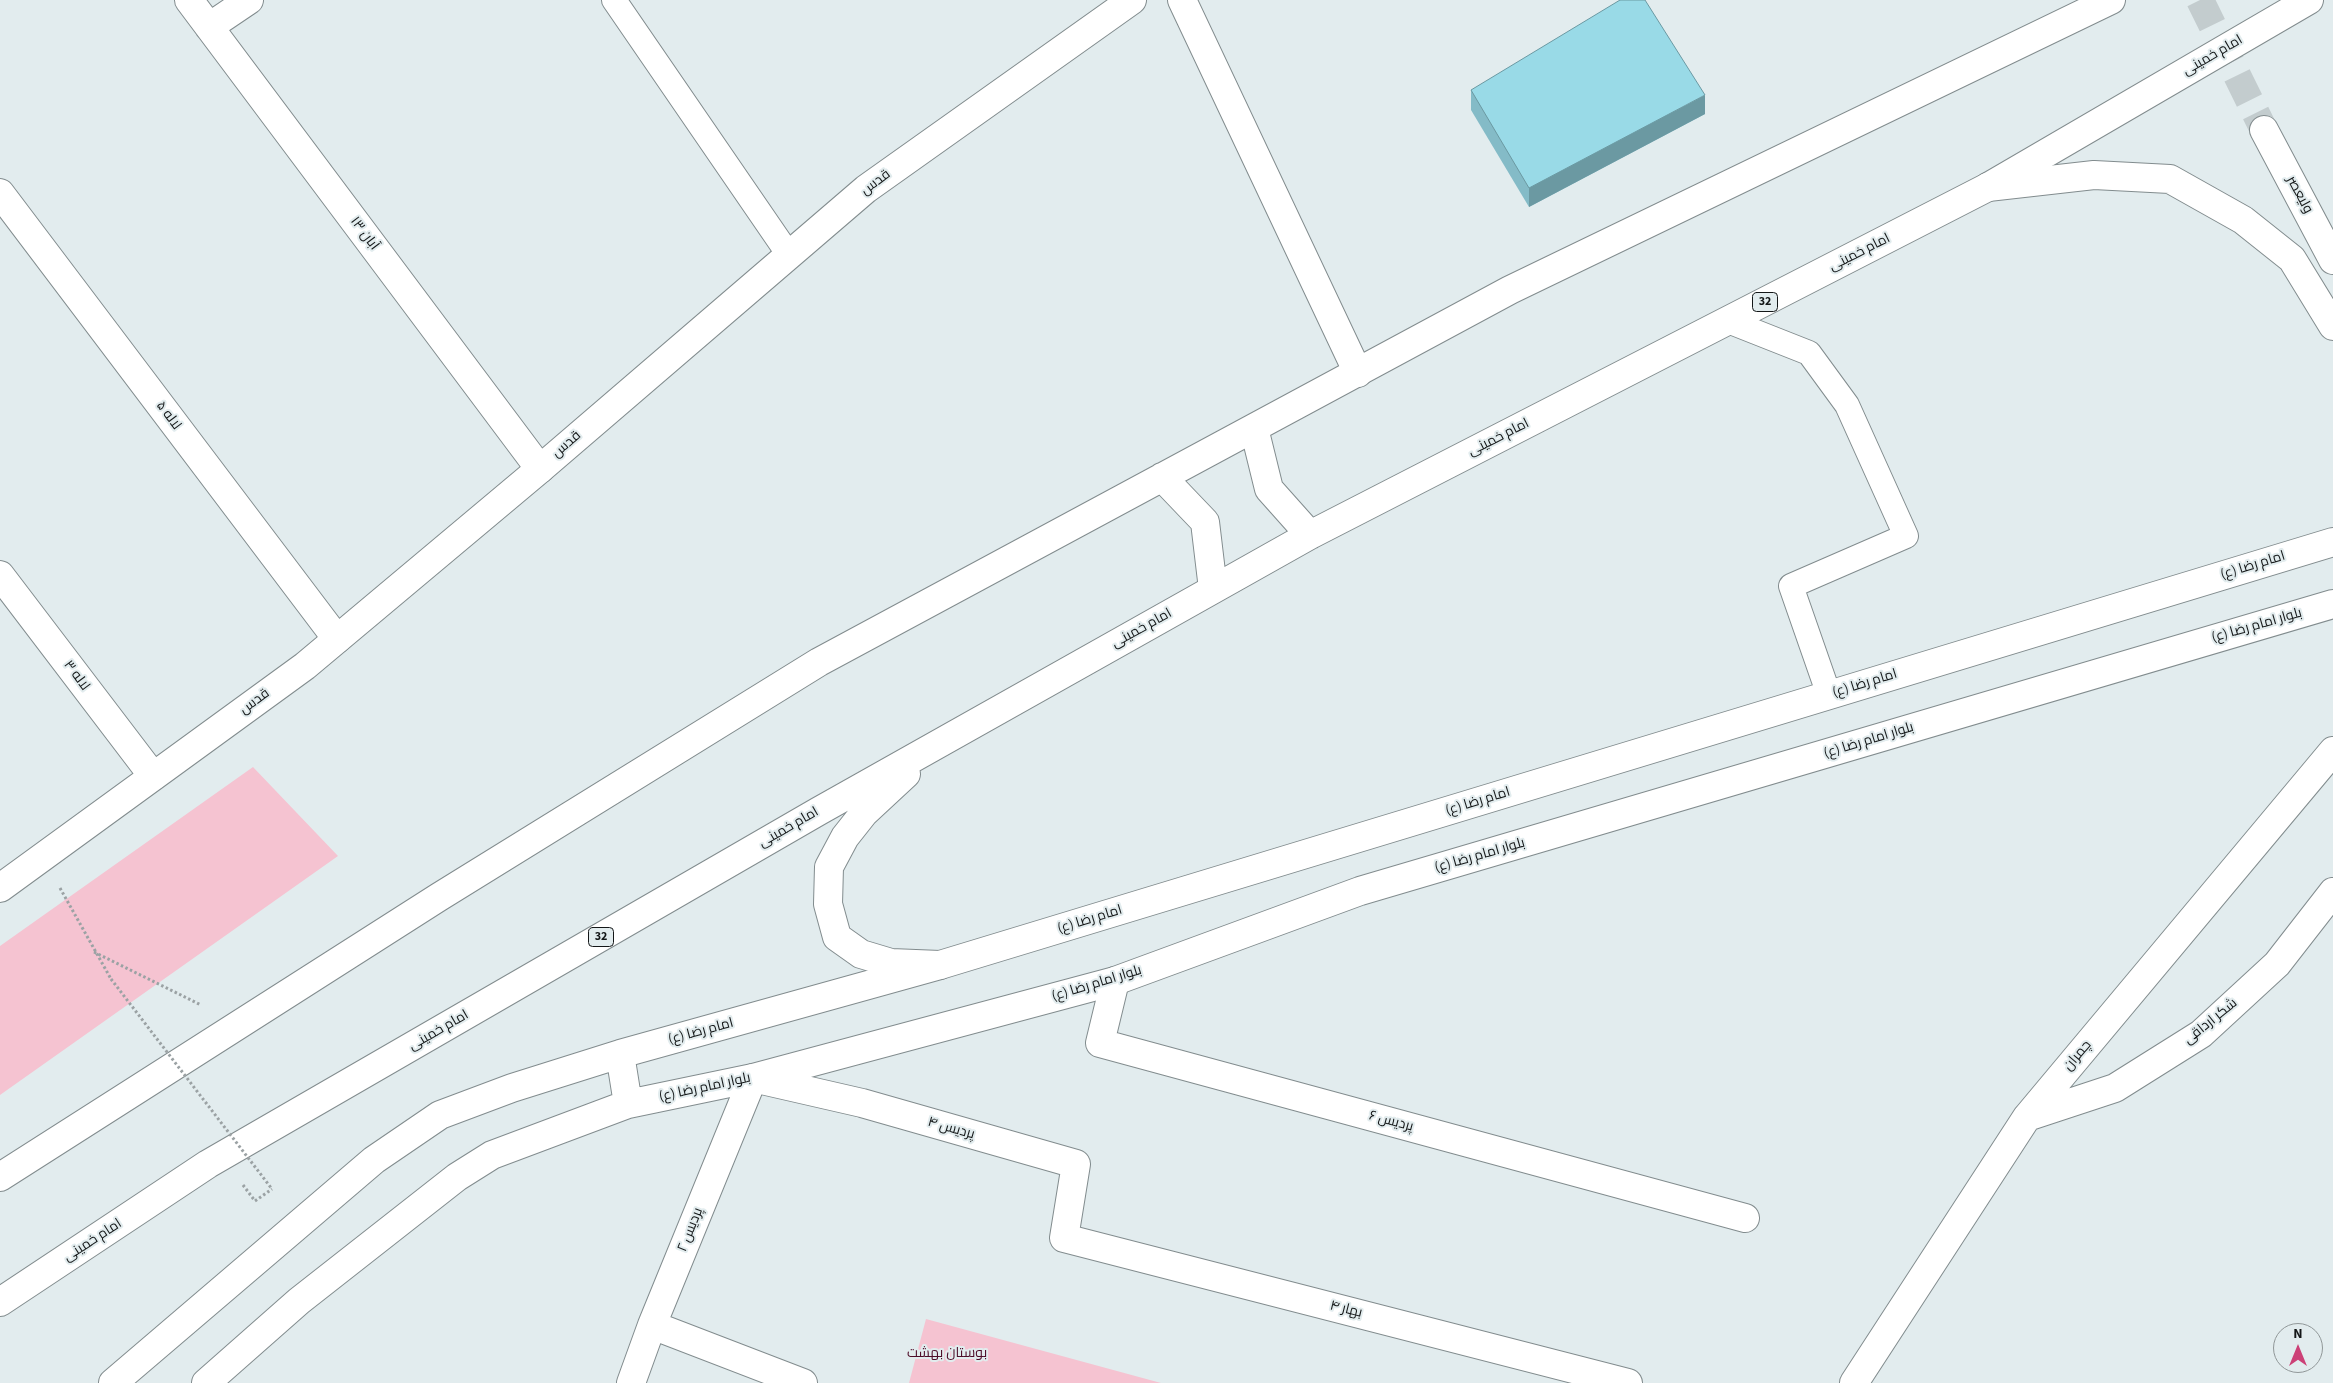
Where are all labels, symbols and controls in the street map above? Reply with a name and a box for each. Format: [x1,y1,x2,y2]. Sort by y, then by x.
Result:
street label: امام خمینی [2180,32,2246,80]
street label: قدس [858,166,894,200]
street label: ولیعصر [2282,173,2316,217]
street label: ۱۳ آبان [346,214,382,254]
street label: امام خمینی [1827,230,1893,276]
road number: 32 [1752,292,1778,312]
street label: لاله ۵ [152,398,184,434]
street label: امام خمینی [1466,415,1532,461]
street label: قدس [549,428,585,462]
street label: امام رضا (ع) [2219,548,2287,584]
street label: بلوار امام رضا (ع) [2210,605,2304,647]
street label: امام خمینی [1109,606,1175,652]
street label: لاله ۳ [59,658,93,694]
street label: امام رضا (ع) [1831,666,1899,702]
street label: قدس [237,686,273,718]
street label: بلوار امام رضا (ع) [1822,719,1916,763]
street label: امام رضا (ع) [1444,784,1512,820]
street label: امام خمینی [756,804,822,852]
street label: بلوار امام رضا (ع) [1433,835,1527,877]
street label: امام رضا (ع) [1056,902,1124,938]
road number: 32 [588,928,614,946]
street label: بلوار امام رضا (ع) [1050,962,1144,1006]
street label: شکر ارداقی [2181,995,2241,1049]
street label: امام خمینی [406,1007,472,1055]
street label: امام رضا (ع) [667,1015,735,1049]
street label: چمران [2060,1037,2096,1075]
street label: بلوار امام رضا (ع) [658,1070,752,1106]
street label: پردیس ۶ [1367,1108,1415,1136]
street label: پردیس ۴ [926,1114,976,1144]
street label: پردیس ۲ [675,1205,707,1255]
street label: امام خمینی [61,1216,125,1266]
street label: بهار ۴ [1328,1298,1364,1322]
north arrow [2273,1323,2323,1373]
text: N [2293,1324,2303,1344]
park label: بوستان بهشت [907,1346,987,1362]

